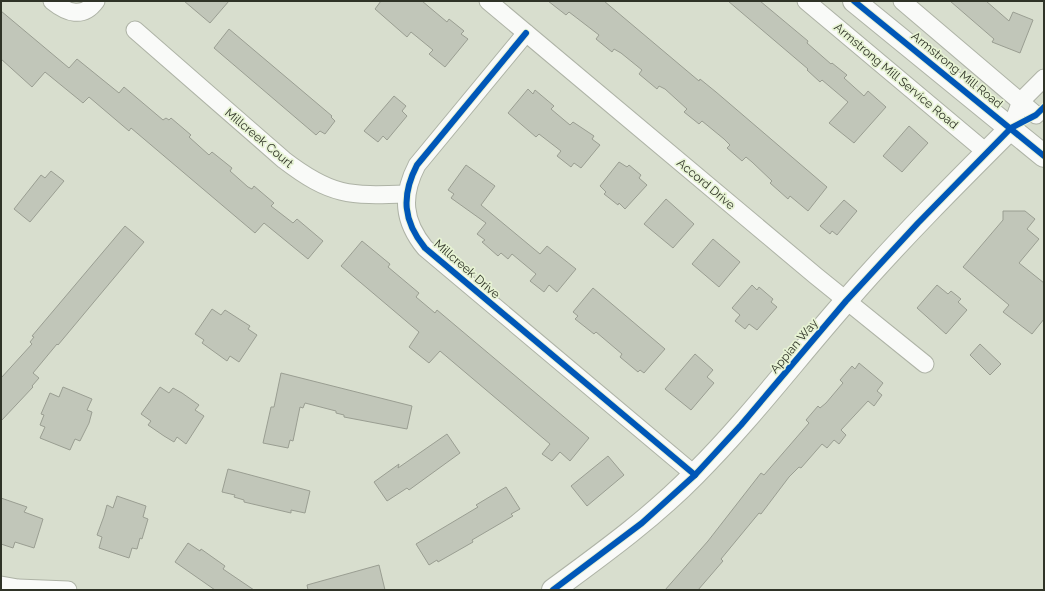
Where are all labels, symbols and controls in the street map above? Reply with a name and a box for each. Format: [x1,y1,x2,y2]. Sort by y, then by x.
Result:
street label: Armstrong Mill Service Road [831,20,961,132]
street label: Armstrong Mill Road [909,29,1005,111]
street label: Millcreek Court [222,105,296,171]
street label: Accord Drive [674,156,738,212]
street label: Millcreek Drive [431,237,503,301]
street label: Appian Way [767,316,821,376]

